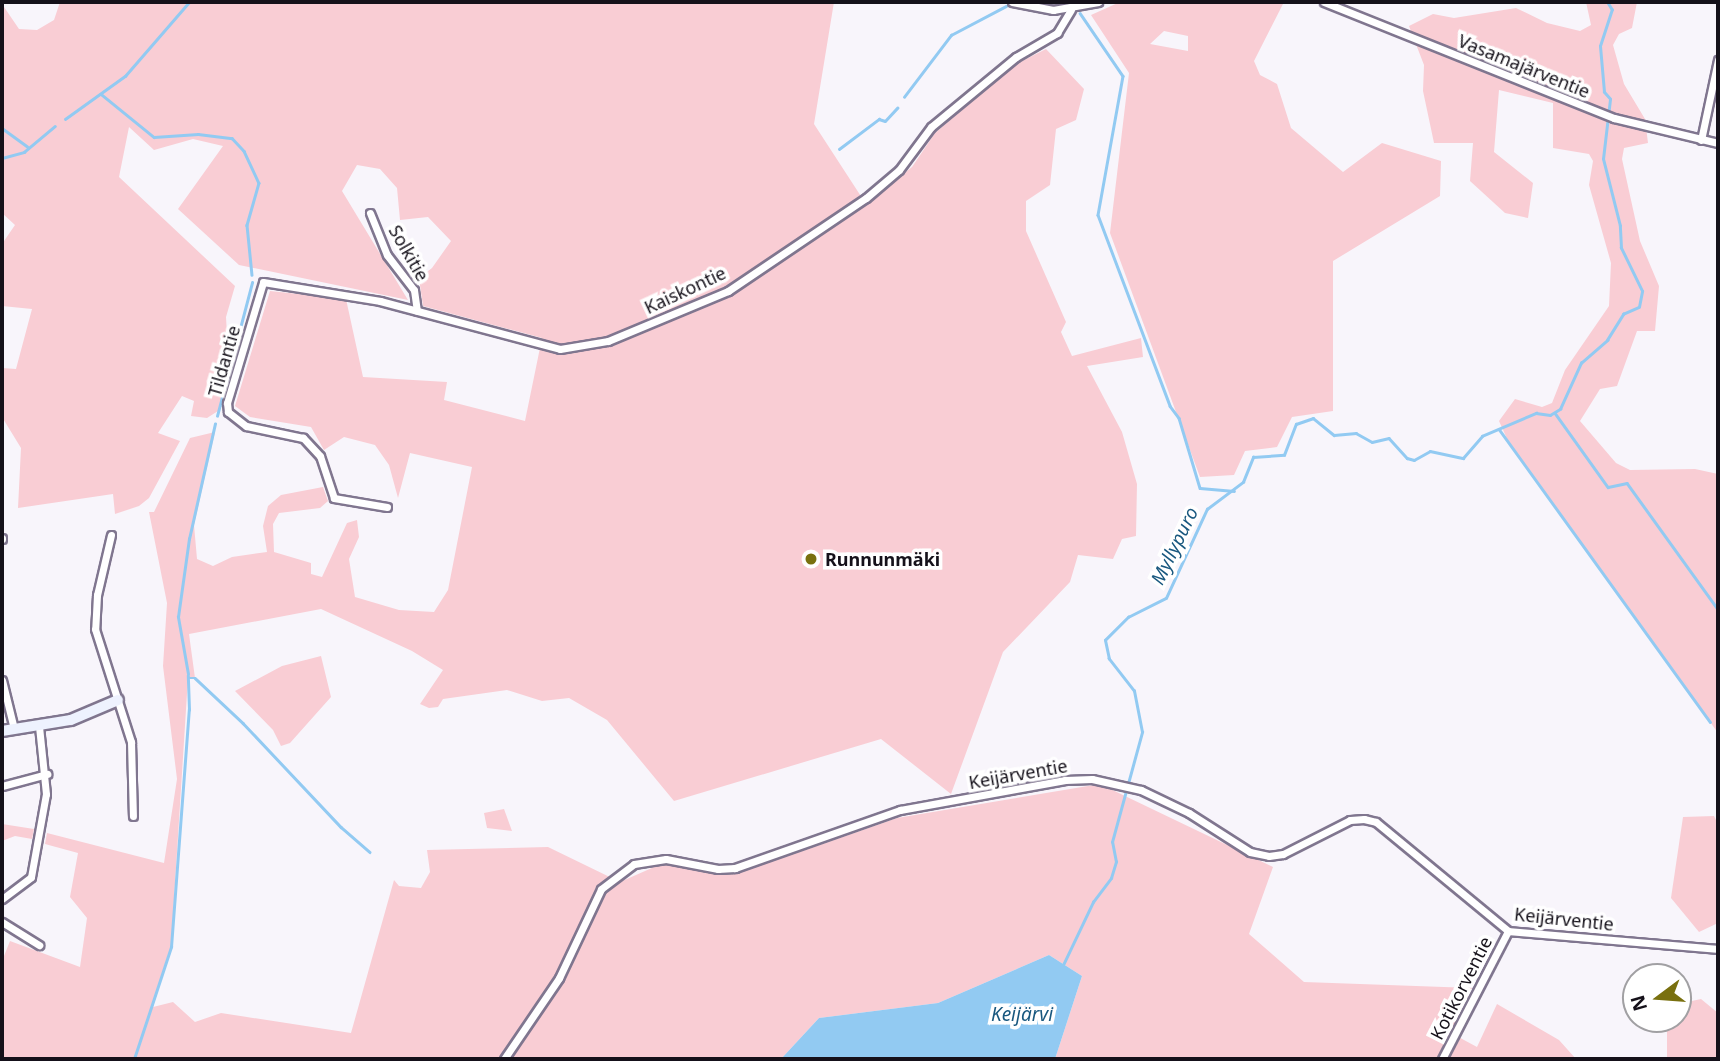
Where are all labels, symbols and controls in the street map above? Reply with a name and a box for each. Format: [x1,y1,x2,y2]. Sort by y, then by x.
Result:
street label: Vasamajärventie [1455,30,1593,102]
street label: Solkitie [384,221,434,285]
street label: Kaiskontie [641,262,729,318]
street label: Tildantie [204,323,244,399]
water label: Myllypuro [1146,504,1204,588]
place label: Runnunmäki [825,548,940,570]
marker: Runnunmäki [803,551,819,567]
street label: Keijärventie [967,755,1069,793]
street label: Keijärventie [1513,903,1615,935]
street label: Kotikorventie [1426,933,1496,1043]
north arrow [1622,963,1692,1033]
text: N [1624,992,1653,1014]
water label: Keijärvi [991,1004,1053,1026]

